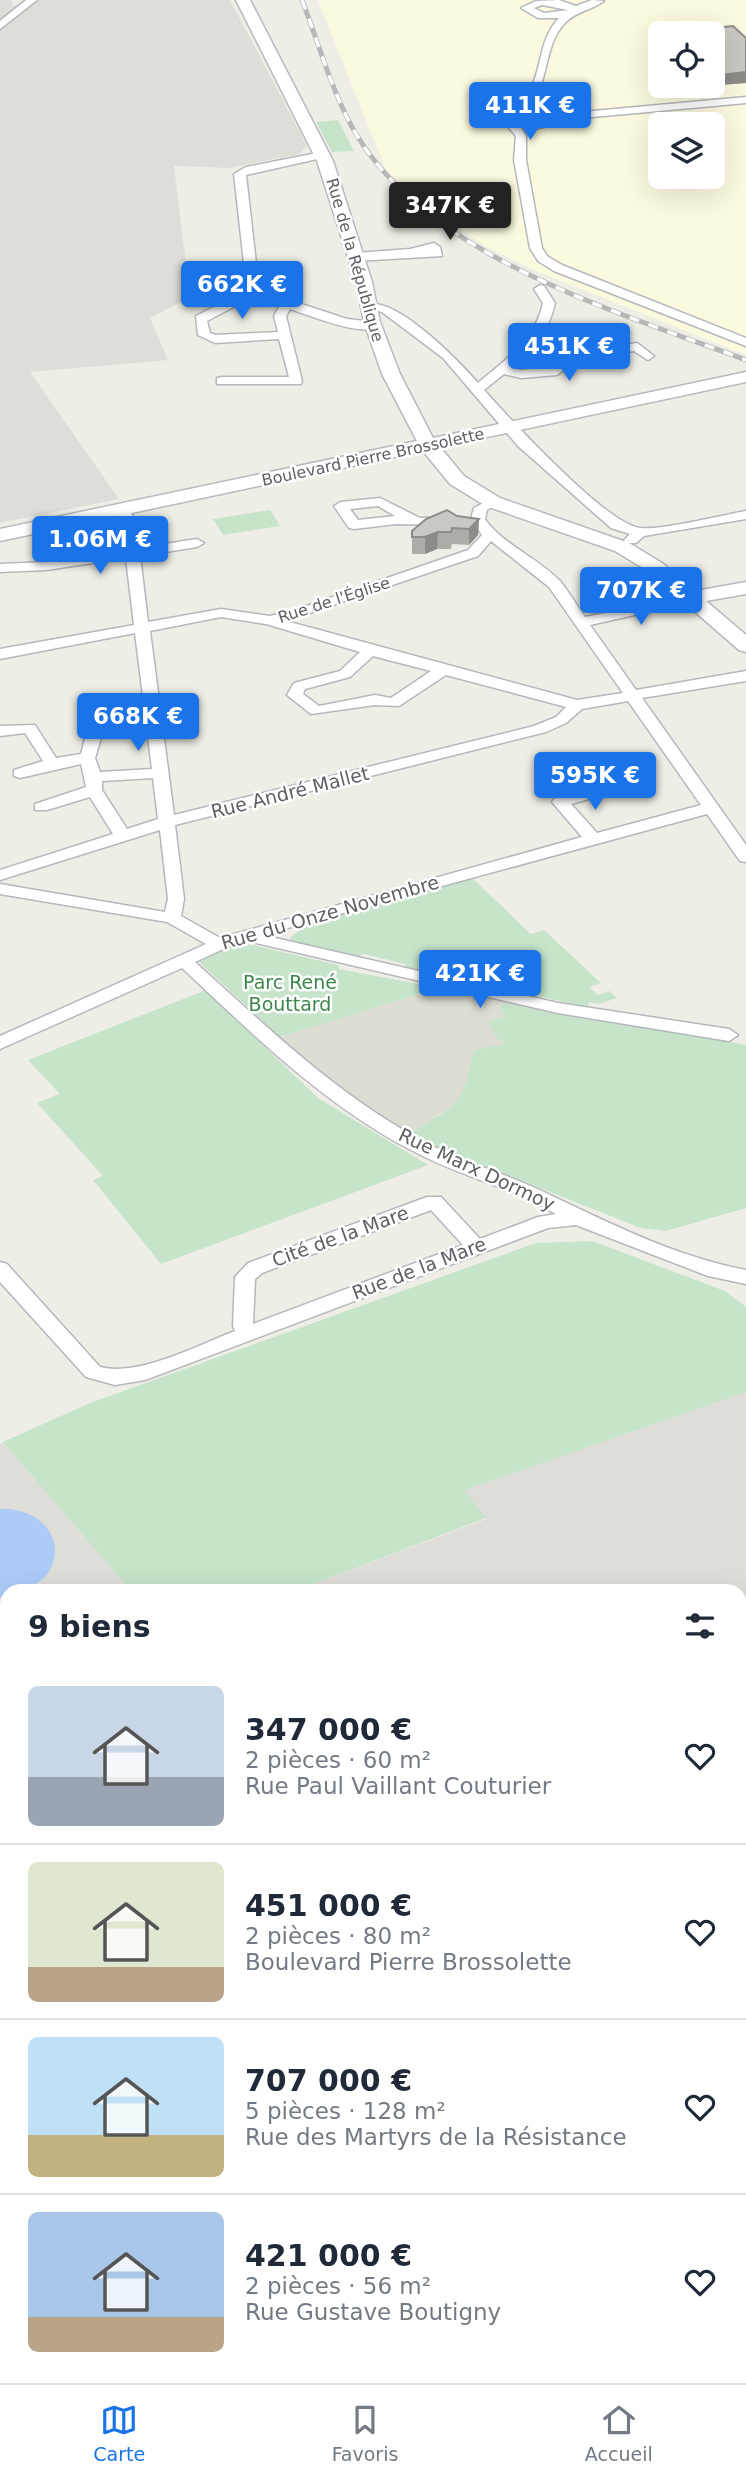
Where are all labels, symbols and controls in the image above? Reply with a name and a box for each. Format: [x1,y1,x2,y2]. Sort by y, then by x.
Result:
map controls [648,21,725,189]
button: locate [648,21,725,98]
pin: 411K € [473,82,587,142]
text: 411K € [485,92,575,118]
button: layers [648,112,725,189]
street label: Rue de la République [322,176,388,344]
pin: 347K € [393,182,507,242]
text: 347K € [405,192,495,218]
pin: 662K € [185,262,299,321]
text: 662K € [197,271,287,297]
pin: 451K € [512,324,626,383]
text: 451K € [524,333,614,359]
street label: Boulevard Pierre Brossolette [260,424,486,490]
pin: 1.06M € [35,516,165,576]
text: 1.06M € [48,526,152,552]
pin: 707K € [584,568,698,627]
street label: Rue de l'Église [276,573,392,627]
text: 707K € [596,577,686,603]
pin: 668K € [81,694,195,753]
text: 668K € [93,703,183,729]
pin: 595K € [538,752,652,812]
street label: Rue André Mallet [209,762,371,822]
text: 595K € [550,762,640,788]
street label: Rue du Onze Novembre [219,870,441,954]
pin: 421K € [423,950,537,1010]
text: 421K € [435,960,525,986]
park label: Parc René Bouttard [243,971,337,1015]
street label: Rue Marx Dormoy [395,1123,559,1215]
street label: Cité de la Mare [269,1201,411,1271]
street label: Rue de la Mare [349,1232,489,1304]
icon: filters [681,1607,719,1645]
text: 9 biens [28,1609,151,1644]
text: 347 000 € [245,1712,412,1747]
icon: home [84,1714,168,1798]
icon: heart [681,1737,719,1775]
text: 2 pièces · 60 m² [245,1747,431,1773]
text: Rue Paul Vaillant Couturier [245,1773,551,1799]
text: 451 000 € [245,1888,412,1923]
icon: home [84,1890,168,1974]
icon: heart [681,1913,719,1951]
text: 2 pièces · 80 m² [245,1923,431,1949]
text: Boulevard Pierre Brossolette [245,1949,572,1975]
text: 707 000 € [245,2063,412,2098]
icon: home [84,2065,168,2149]
icon: heart [681,2088,719,2126]
text: 5 pièces · 128 m² [245,2098,446,2124]
text: Rue des Martyrs de la Résistance [245,2124,627,2150]
text: 421 000 € [245,2238,412,2273]
icon: home [84,2240,168,2324]
icon: heart [681,2263,719,2301]
text: 2 pièces · 56 m² [245,2273,431,2299]
text: Rue Gustave Boutigny [245,2299,501,2325]
tab: Carte [93,2401,145,2465]
tab: Favoris [332,2401,398,2465]
tab: Accueil [585,2401,653,2465]

